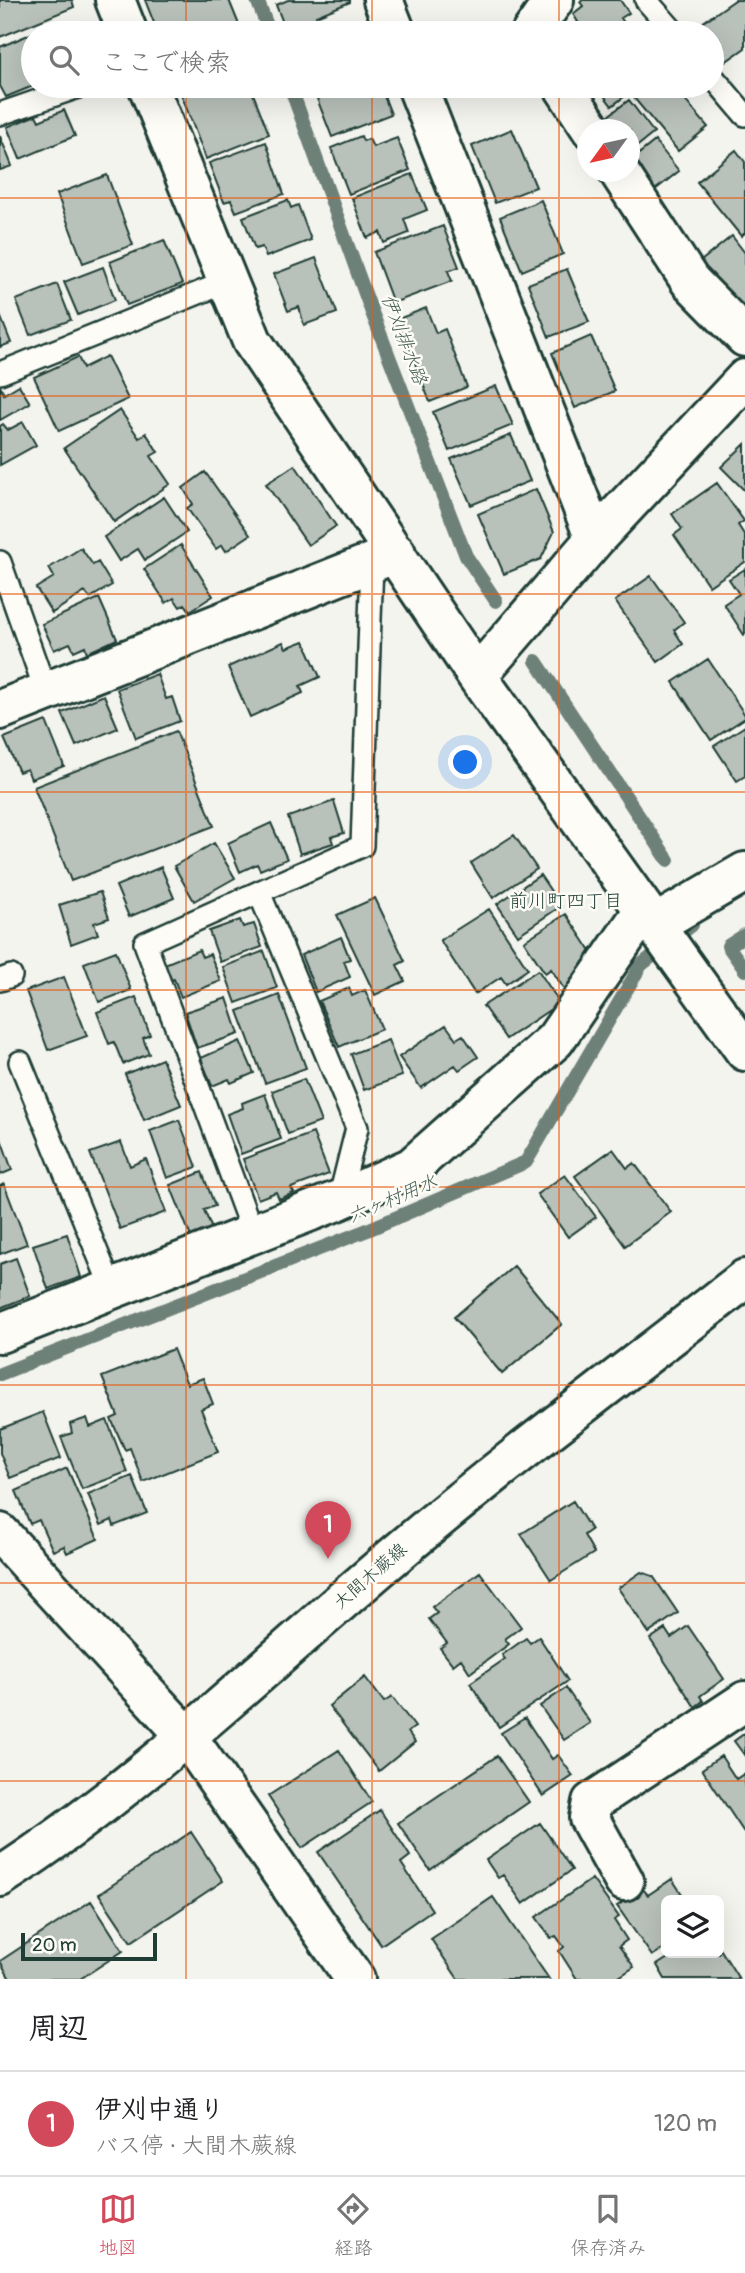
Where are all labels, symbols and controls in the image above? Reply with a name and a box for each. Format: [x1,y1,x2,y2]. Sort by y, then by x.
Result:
search box [21,21,724,98]
icon: search [45,41,83,79]
text: ここで検索 [101,47,231,79]
north arrow [577,119,640,182]
water label: 伊刈排水路 [376,291,433,389]
your location [448,745,482,779]
district label: 前川町四丁目 [509,889,623,913]
water label: 六ヶ村用水 [344,1169,441,1229]
pin: 1 [305,1501,351,1559]
street label: 大間木蕨線 [329,1538,412,1615]
map controls [661,1895,724,1958]
button: layers [661,1895,724,1958]
scale bar [21,1930,158,1962]
text: 20 m [32,1933,77,1957]
text: 周辺 [28,2010,88,2047]
text: 伊刈中通り [95,2094,225,2126]
text: 1 [47,2109,56,2138]
text: 120 m [654,2109,717,2138]
text: バス停 · 大間木蕨線 [95,2131,296,2160]
tab: 地図 [99,2190,137,2260]
tab: 経路 [334,2190,372,2260]
tab: 保存済み [570,2190,646,2260]

